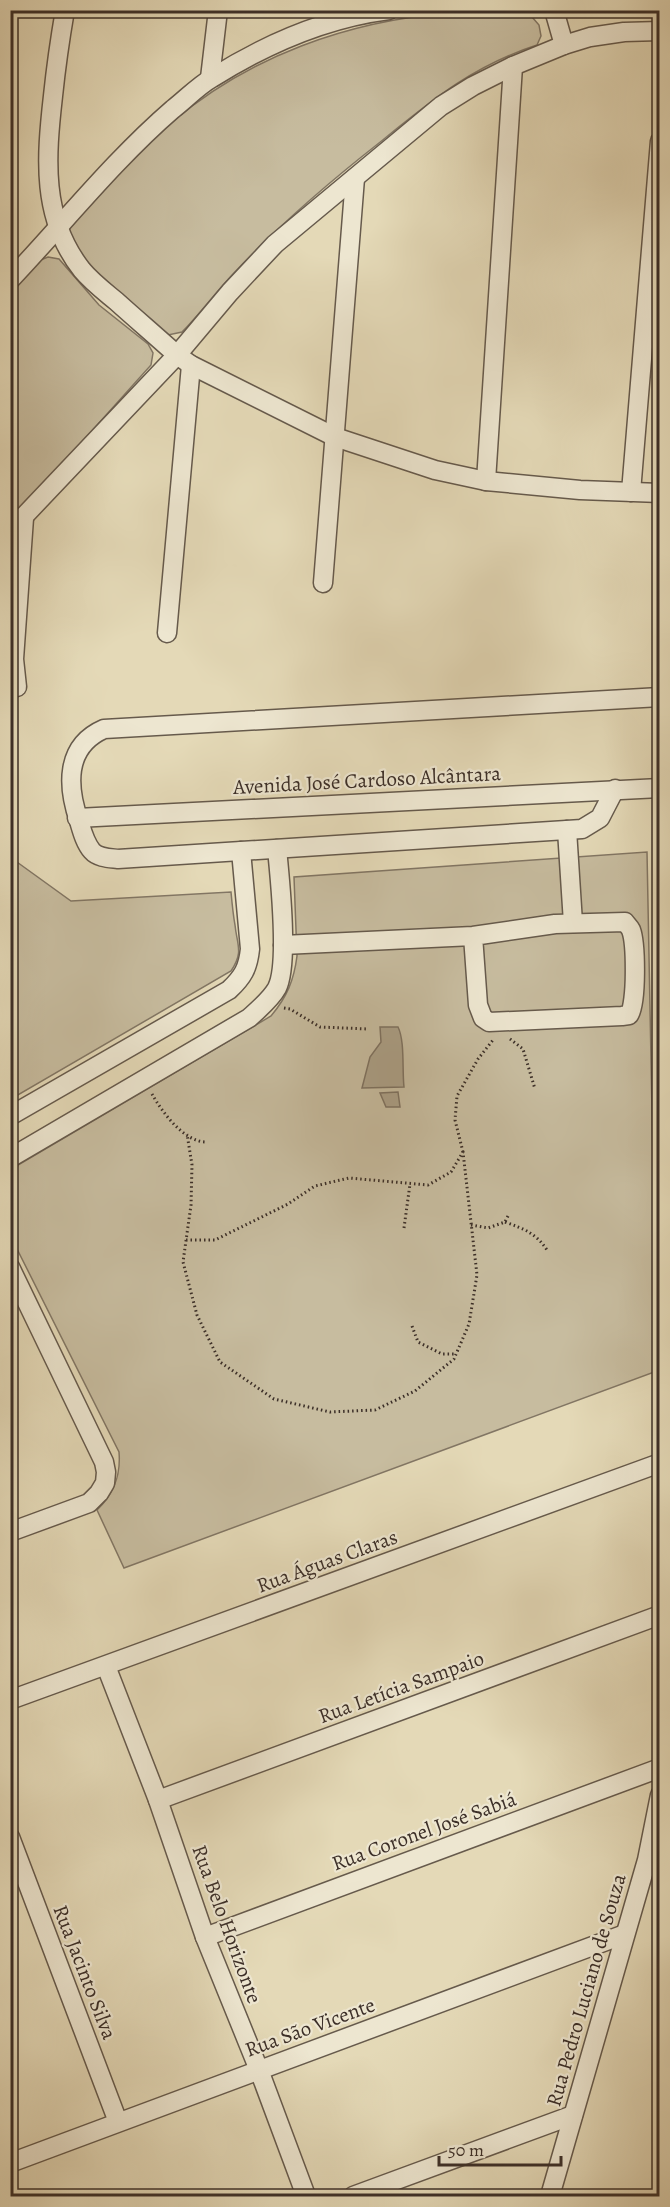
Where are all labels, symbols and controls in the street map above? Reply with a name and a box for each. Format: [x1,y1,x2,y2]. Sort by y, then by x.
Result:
street label: Avenida José Cardoso Alcântara [231,759,502,801]
street label: Rua Águas Claras [253,1523,401,1599]
street label: Rua Letícia Sampaio [314,1644,488,1730]
street label: Rua Coronel José Sabiá [328,1785,520,1877]
street label: Rua Belo Horizonte [185,1841,269,2007]
street label: Rua Pedro Luciano de Souza [539,1870,633,2110]
street label: Rua Jacinto Silva [46,1901,124,2044]
street label: Rua São Vicente [241,1991,379,2063]
scale bar [439,2129,560,2167]
text: 50 m [448,2138,484,2162]

